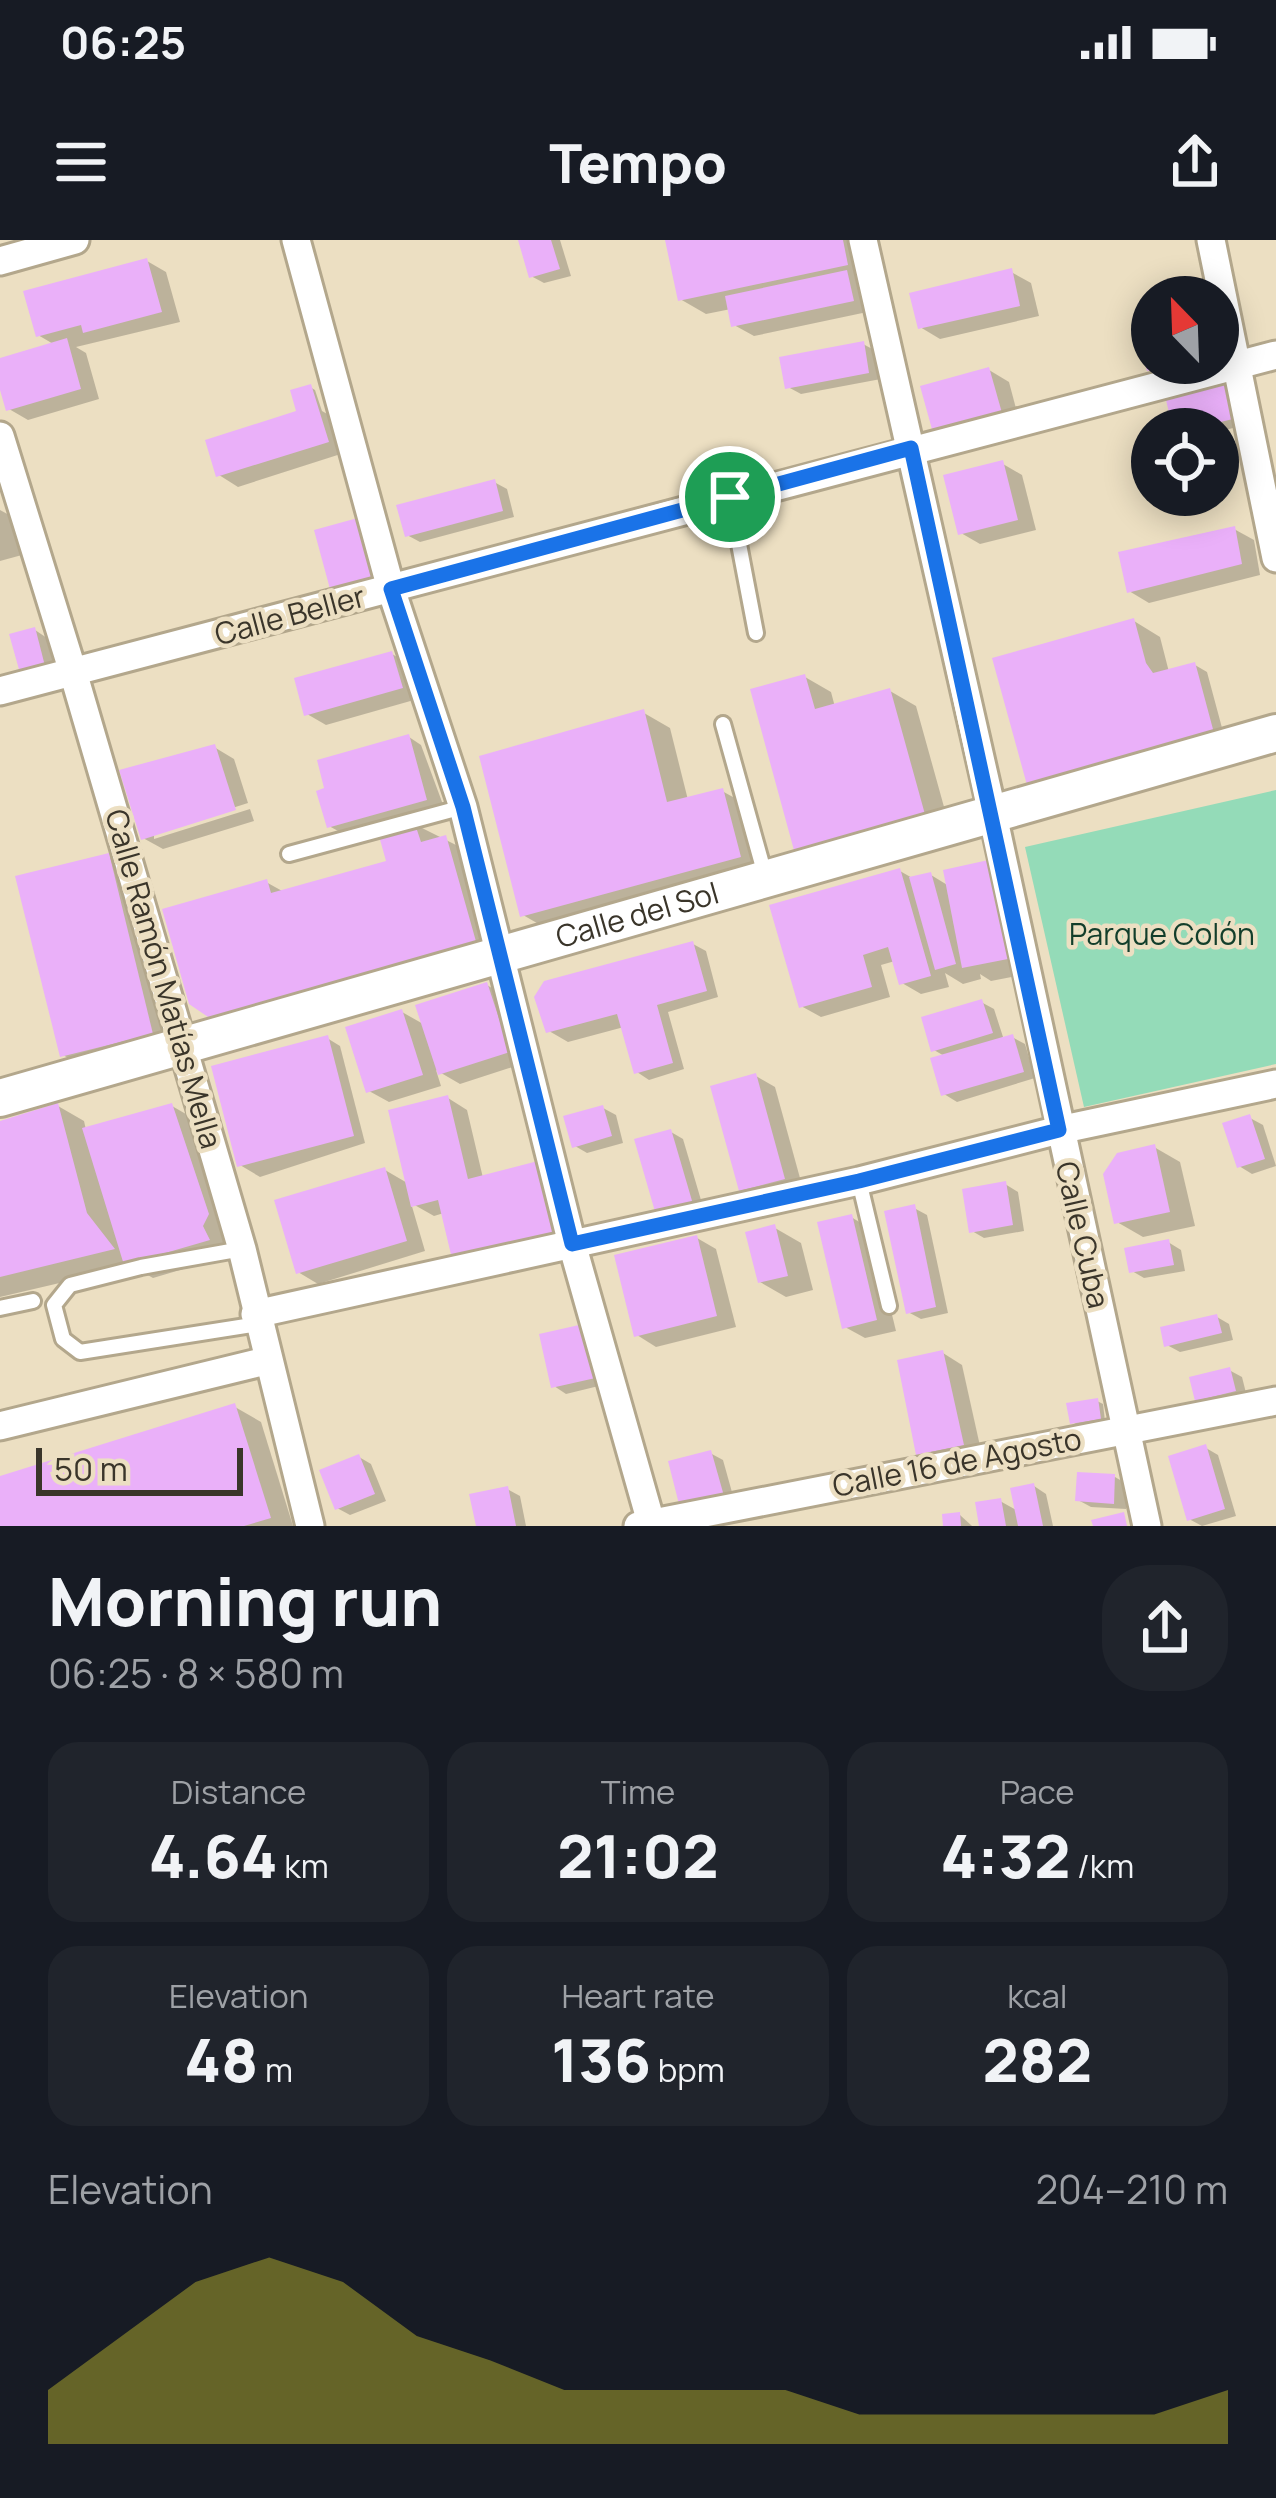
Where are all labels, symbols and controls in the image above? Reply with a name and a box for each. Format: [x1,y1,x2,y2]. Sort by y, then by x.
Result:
text: 06:25 [60,11,186,73]
text: Tempo [549,125,727,199]
icon: menu [48,129,114,195]
icon: share [1162,129,1228,195]
north arrow [1131,276,1239,384]
map controls [1131,276,1239,516]
button: locate [1131,408,1239,516]
pin [679,446,781,548]
icon: arrive [697,464,763,530]
street label: Calle Beller [210,575,369,654]
street label: Calle Ramón Matías Mella [96,804,233,1153]
street label: Calle del Sol [551,871,723,957]
park label: Parque Colón [1069,913,1255,954]
street label: Calle Cuba [1047,1157,1120,1312]
street label: Calle 16 de Agosto [829,1417,1085,1506]
scale bar [36,1442,243,1495]
text: 50 m [54,1446,128,1491]
text: Morning run [48,1556,442,1646]
button: share [1102,1565,1228,1691]
text: 06:25 · 8 × 580 m [48,1646,344,1700]
text: Distance [171,1769,306,1814]
text: Time [601,1769,675,1814]
text: Pace [1000,1769,1075,1814]
text: 4.64 [149,1814,278,1896]
text: 21:02 [557,1814,719,1896]
text: 4:32 [940,1814,1070,1896]
text: km [278,1843,329,1888]
text: /km [1070,1843,1134,1888]
text: Elevation [169,1973,308,2018]
text: Heart rate [561,1973,715,2018]
text: kcal [1007,1973,1067,2018]
text: 48 [184,2018,259,2100]
text: 136 [551,2018,651,2100]
text: 282 [982,2018,1092,2100]
text: m [259,2047,293,2092]
text: bpm [651,2047,725,2092]
text: Elevation [48,2162,213,2216]
text: 204–210 m [1036,2162,1228,2216]

